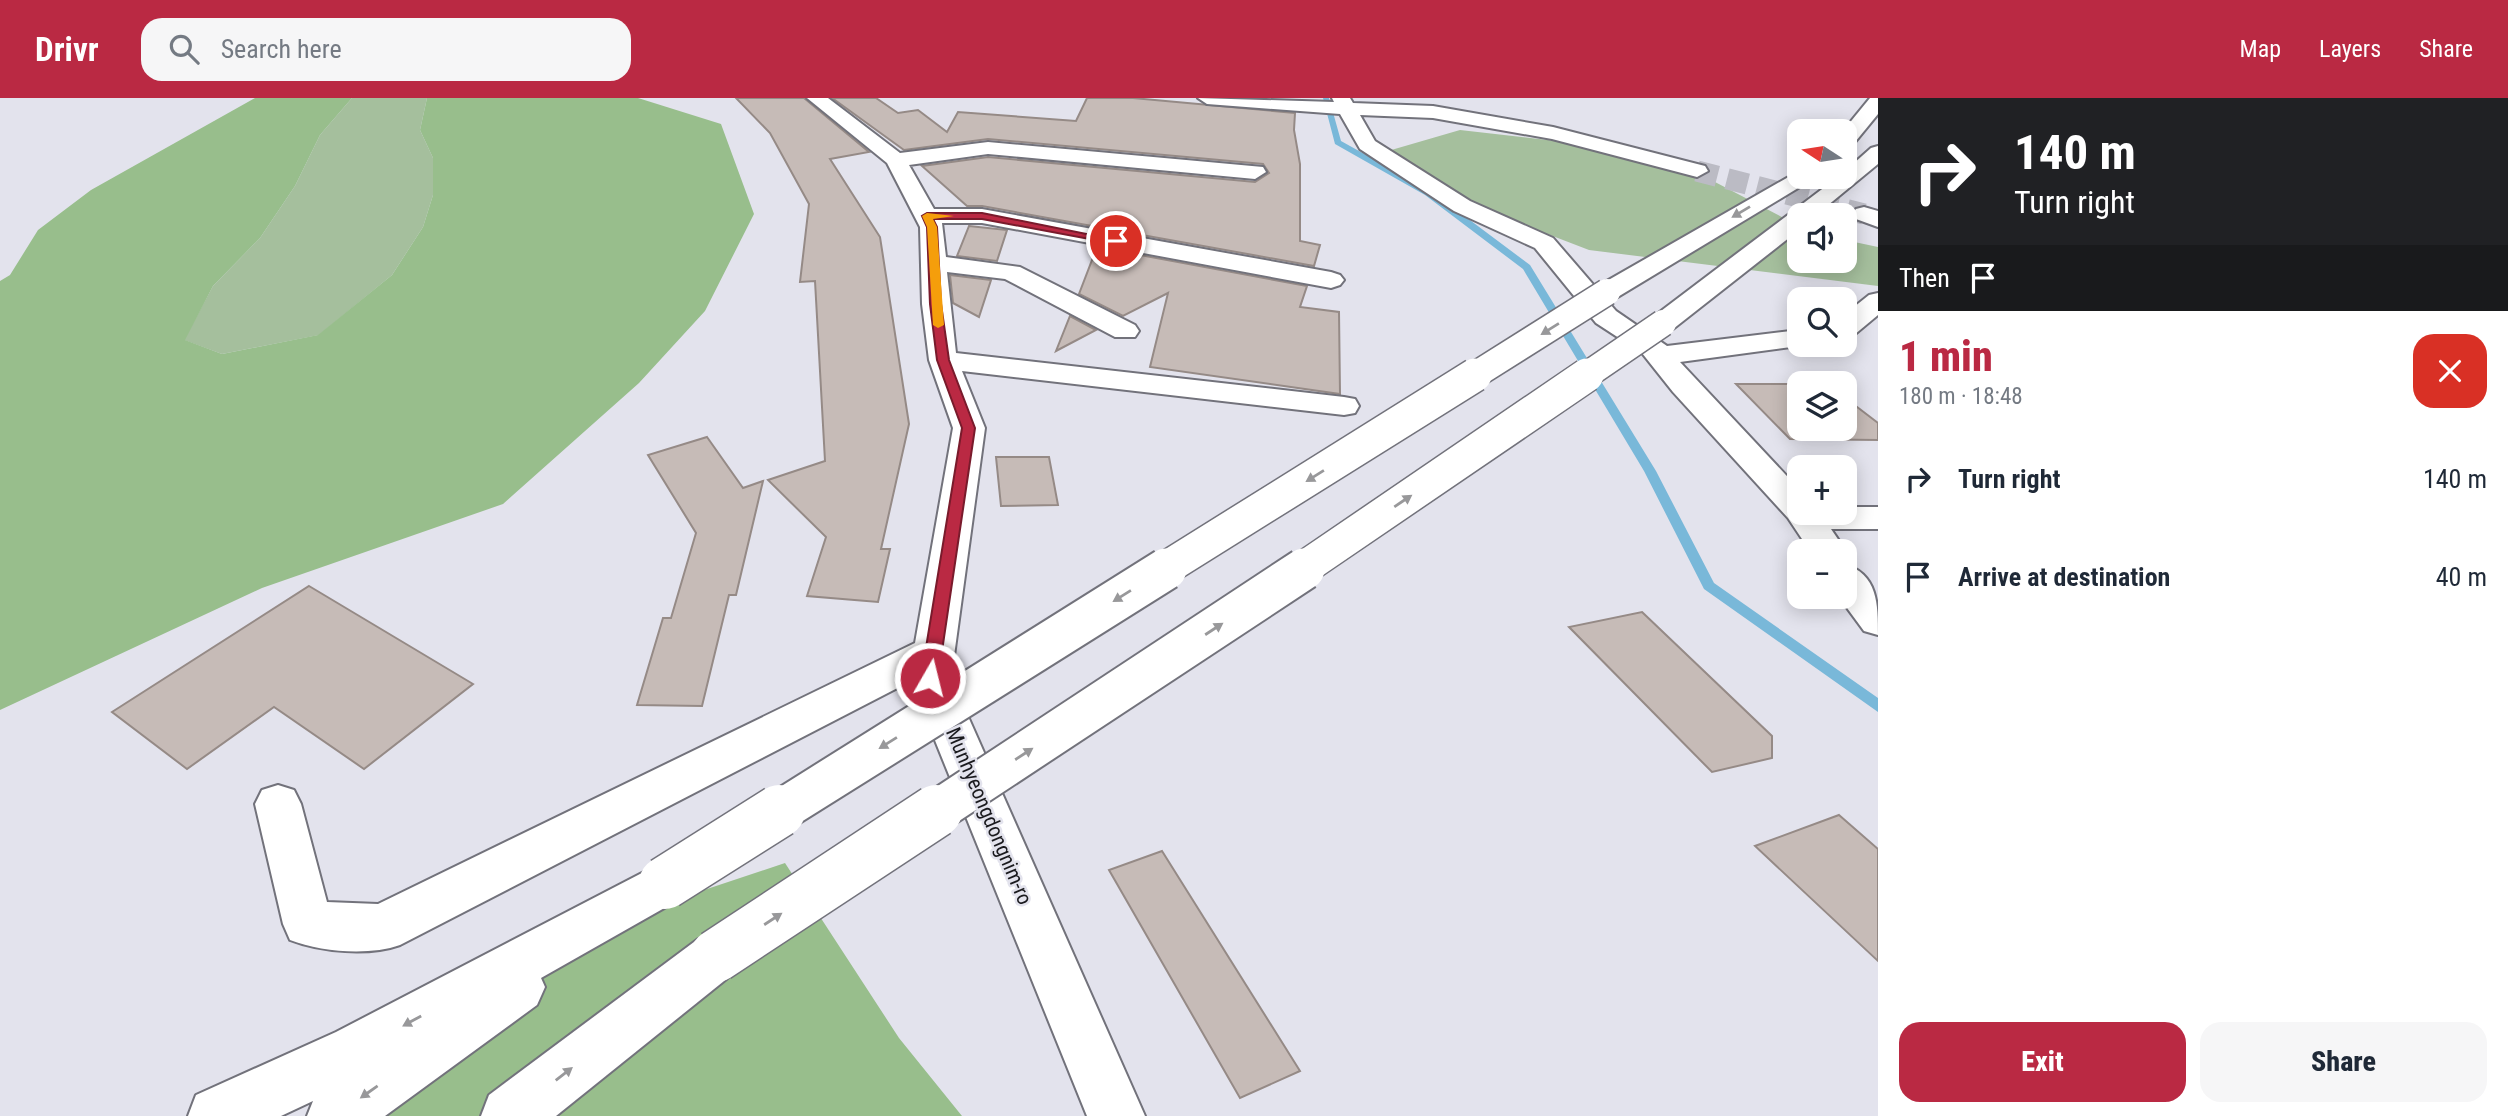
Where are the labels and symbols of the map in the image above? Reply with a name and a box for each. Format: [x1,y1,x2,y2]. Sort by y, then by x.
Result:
north arrow [1787,119,1857,189]
one-way arrow [1732,206,1751,218]
pin [1086,211,1146,271]
one-way arrow [1540,322,1559,335]
one-way arrow [1306,469,1325,482]
one-way arrow [1394,494,1412,508]
one-way arrow [1113,590,1132,603]
one-way arrow [1205,623,1224,636]
position arrow [893,641,967,715]
street label: Munhyeongdongnim-ro [941,724,1037,908]
one-way arrow [879,737,898,750]
one-way arrow [1015,747,1034,760]
one-way arrow [763,913,782,926]
one-way arrow [402,1015,421,1027]
one-way arrow [554,1067,572,1082]
one-way arrow [360,1085,378,1099]

